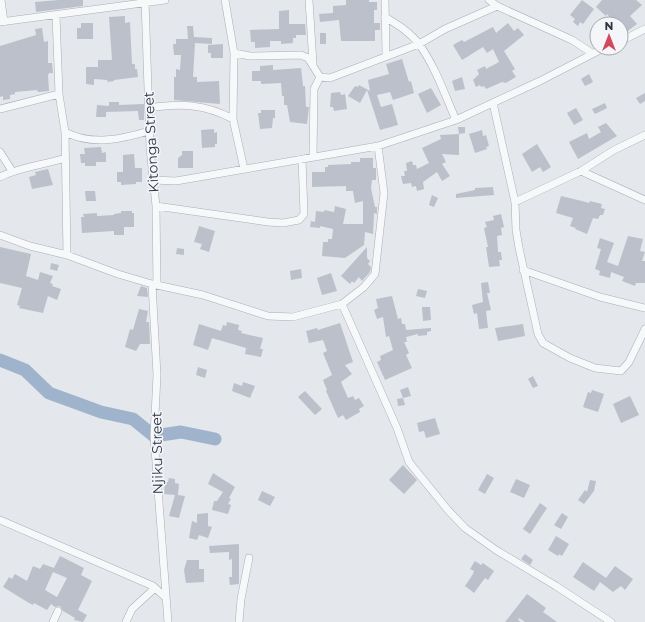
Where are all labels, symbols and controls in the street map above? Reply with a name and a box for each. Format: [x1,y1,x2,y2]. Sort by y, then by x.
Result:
north arrow [589,16,629,56]
text: N [605,19,613,33]
street label: Kitonga Street [139,91,163,193]
street label: Njiku Street [147,411,167,495]

